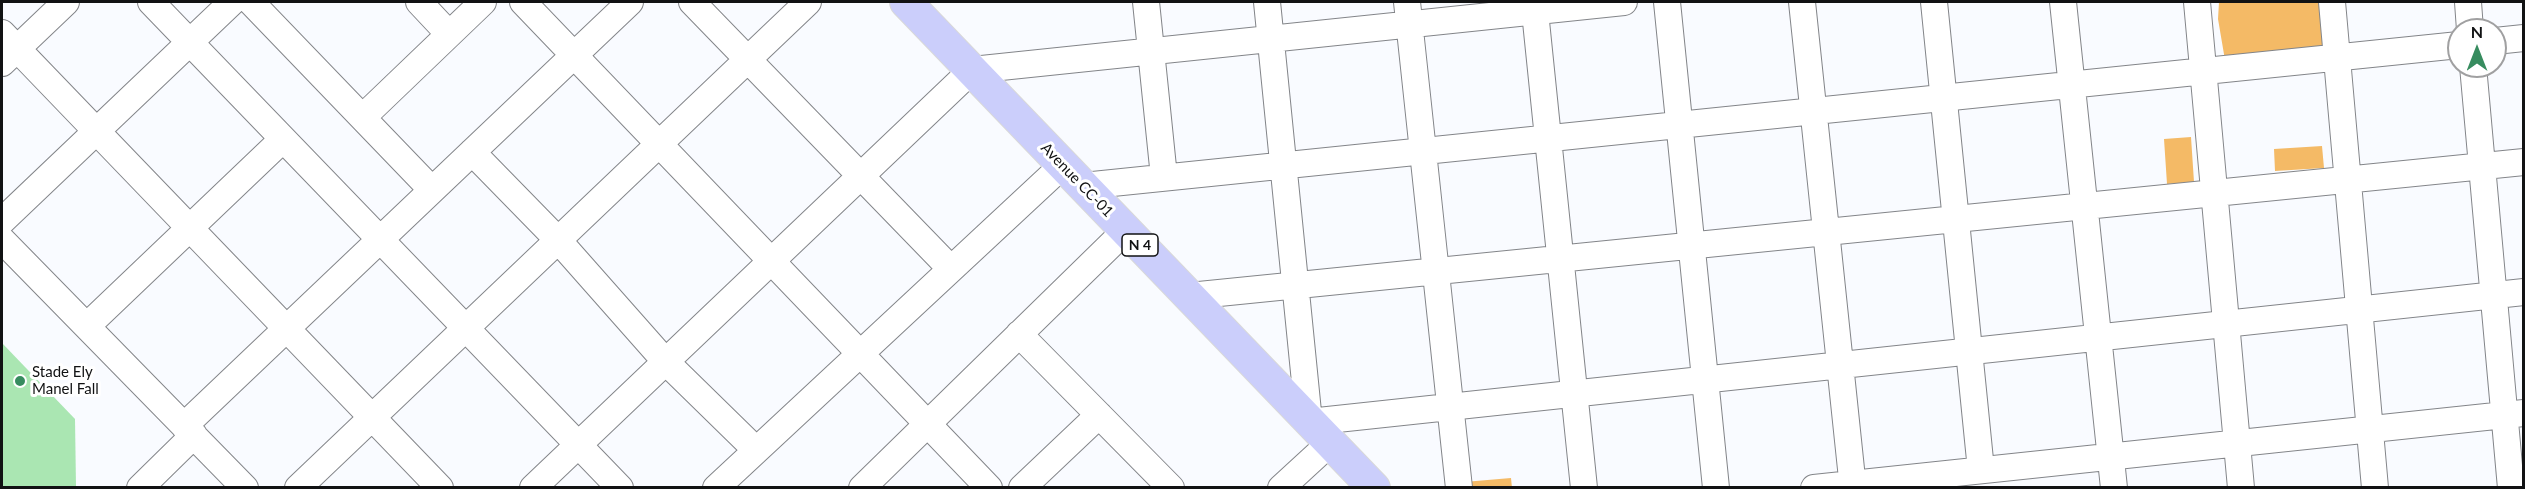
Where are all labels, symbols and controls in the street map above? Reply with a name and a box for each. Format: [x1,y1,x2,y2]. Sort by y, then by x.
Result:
north arrow [2447,18,2507,78]
text: N [2471,22,2483,41]
street label: Avenue CC-01 [1037,139,1117,221]
road number: N 4 [1122,234,1158,256]
place label: Stade Ely Manel Fall [32,363,99,398]
marker: Stade Ely Manel Fall [13,374,27,388]

